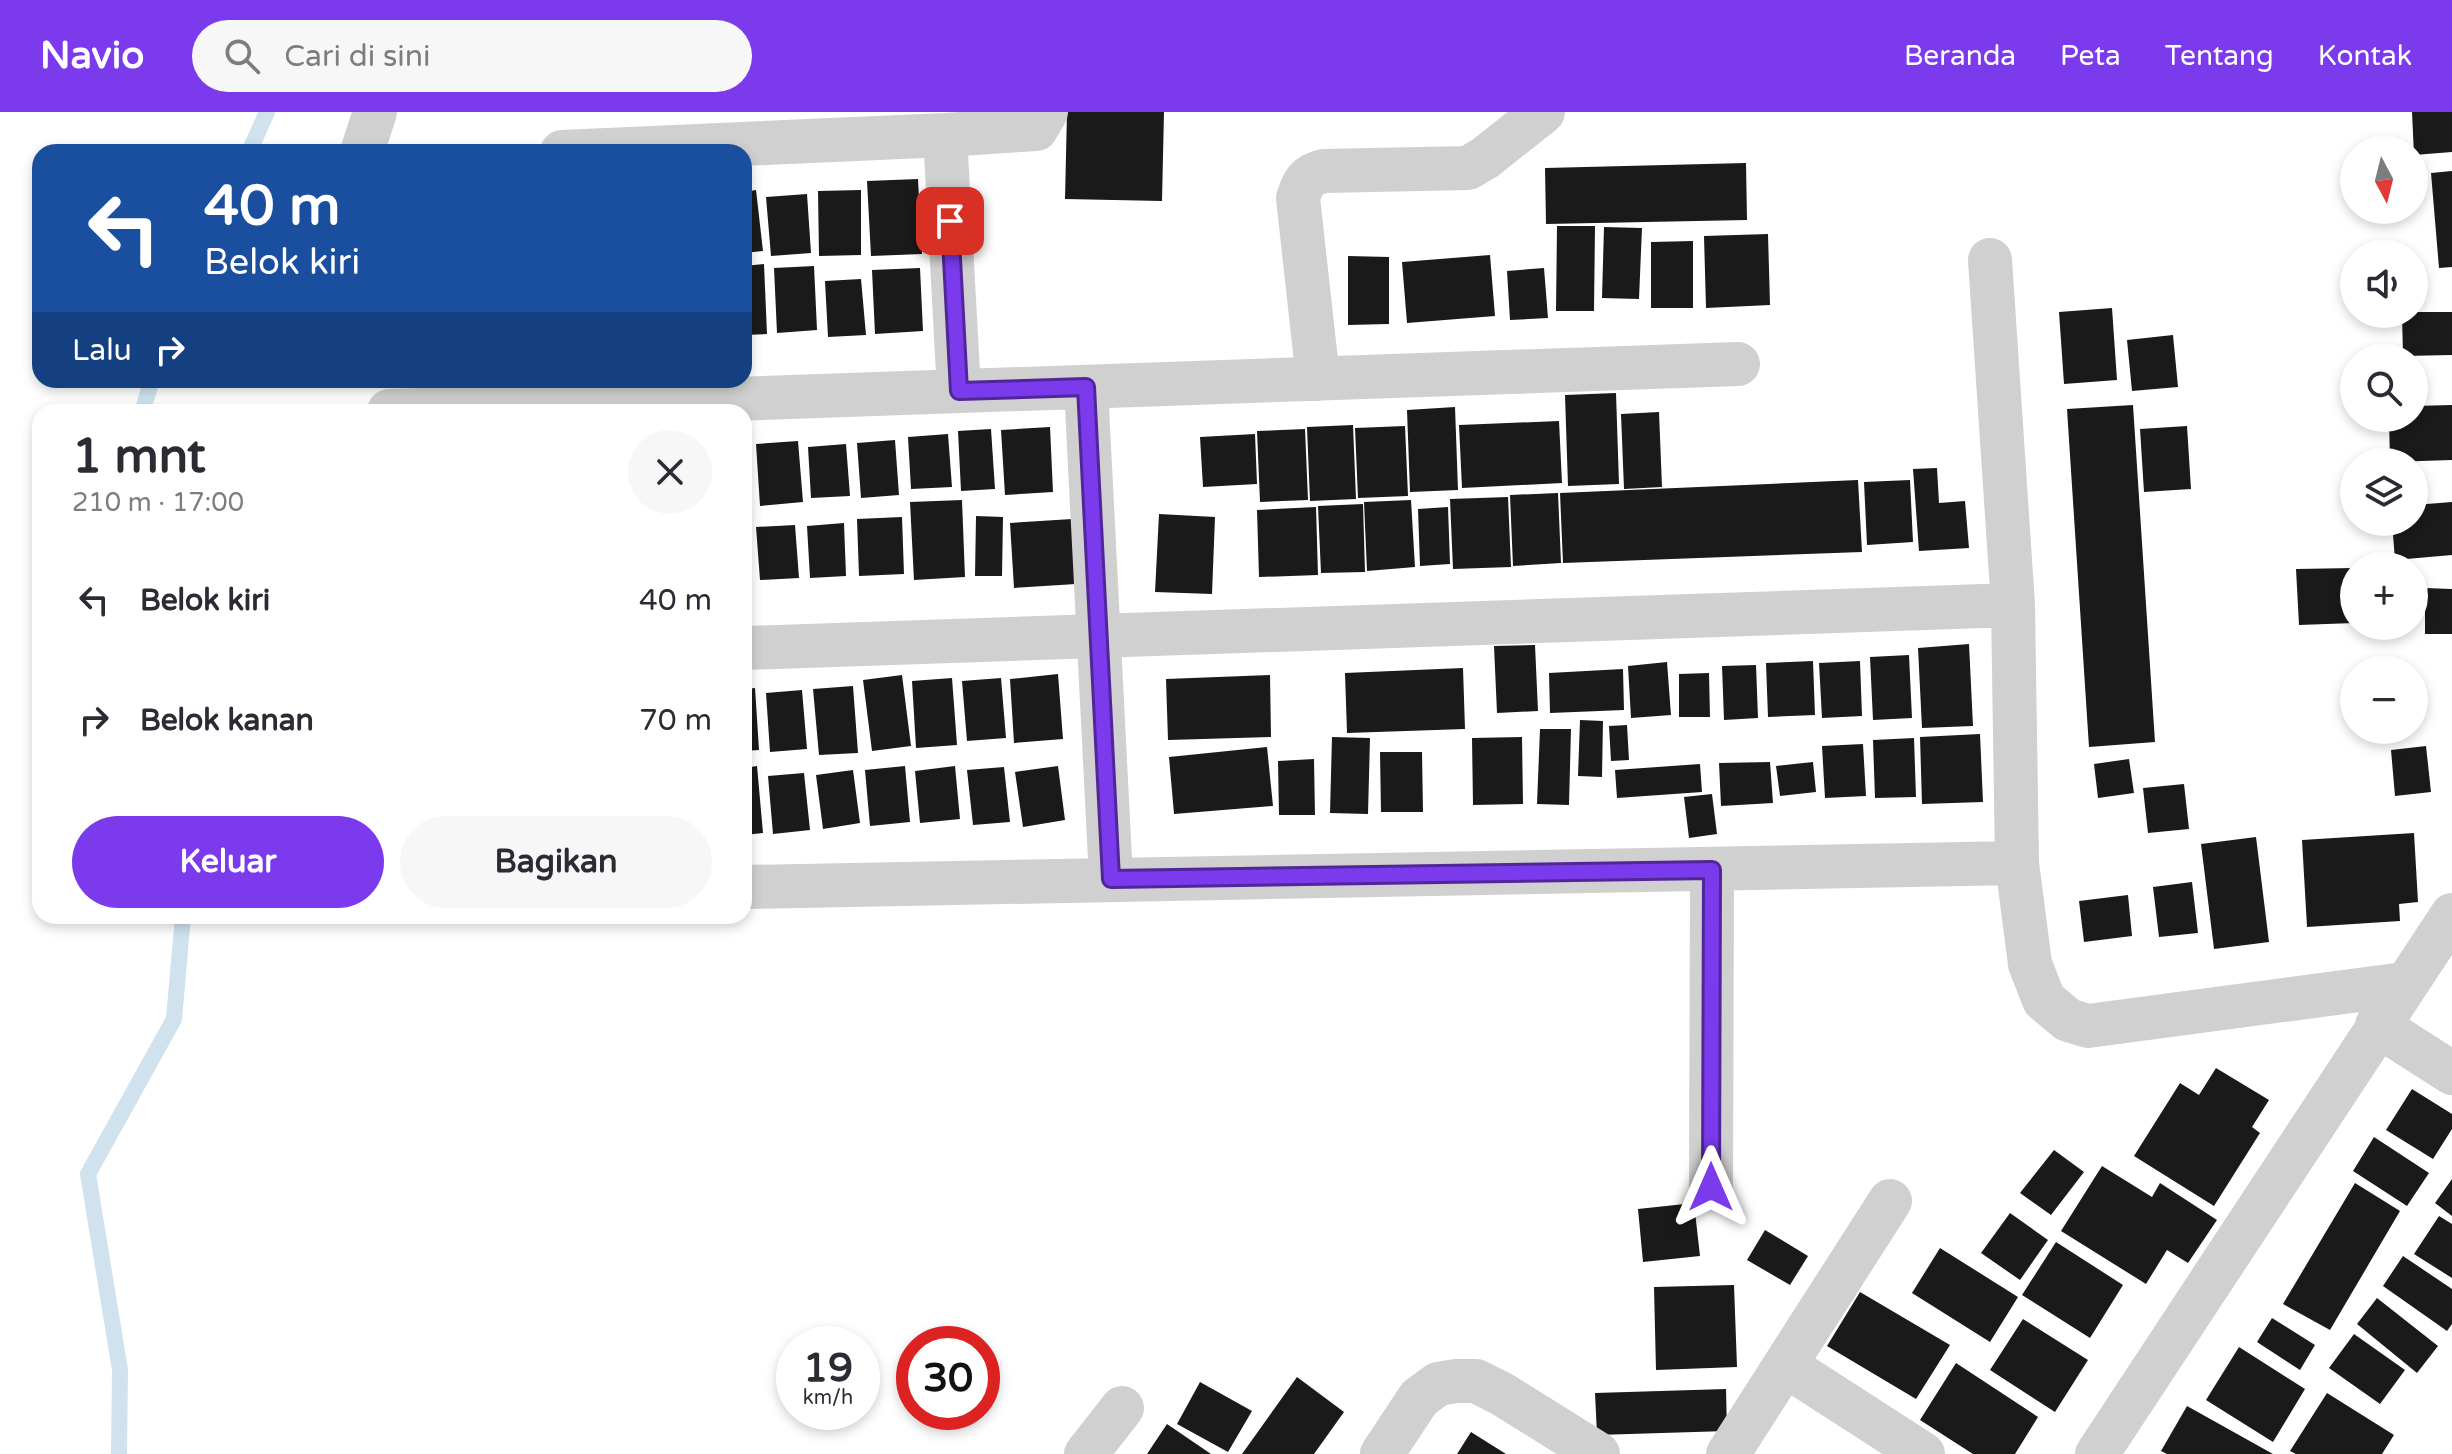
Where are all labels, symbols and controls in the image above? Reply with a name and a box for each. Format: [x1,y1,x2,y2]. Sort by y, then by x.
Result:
search box [192,20,752,92]
text: Navio [40,33,144,79]
icon: search [220,34,264,78]
text: Cari di sini [284,38,431,75]
text: Beranda [1904,39,2016,73]
text: Peta [2060,39,2121,73]
text: Tentang [2165,39,2274,73]
text: Kontak [2318,39,2412,73]
north arrow [2340,136,2428,224]
map controls [2340,136,2428,744]
text: 40 m [204,173,340,240]
icon: left [72,176,176,280]
pin [916,187,984,255]
icon: arrive [928,199,972,243]
button: sound [2340,240,2428,328]
text: Belok kiri [204,241,360,284]
icon: right [148,328,192,372]
text: Lalu [72,332,132,369]
button: search [2340,344,2428,432]
text: 1 mnt [72,428,206,486]
button: close [628,430,712,514]
button: layers [2340,448,2428,536]
text: 210 m · 17:00 [72,487,244,518]
button: + [2340,552,2428,640]
icon: left [72,578,116,622]
text: Belok kiri [140,582,270,619]
text: 40 m [639,582,712,619]
button: − [2340,656,2428,744]
icon: right [72,698,116,742]
text: Belok kanan [140,702,314,739]
text: 70 m [639,702,712,739]
button: Keluar [72,816,384,908]
button: Bagikan [400,816,712,908]
position arrow [1669,1145,1753,1229]
speed limit sign: 30 [896,1326,1000,1430]
text: 19 [803,1344,853,1392]
text: km/h [803,1386,853,1410]

